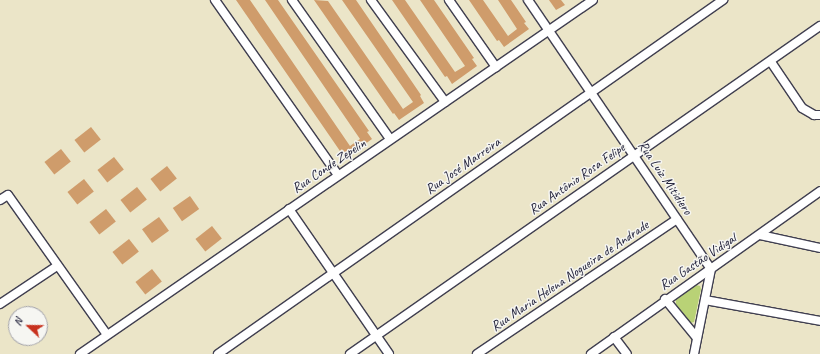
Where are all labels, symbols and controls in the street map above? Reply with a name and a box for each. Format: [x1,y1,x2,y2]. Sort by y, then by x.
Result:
street label: Rua José Marreira [422,134,504,198]
street label: Rua Conde Zepelin [289,135,369,197]
street label: Rua Luiz Mitidiero [634,138,696,218]
street label: Rua Antônio Rosa Felipe [526,140,628,218]
street label: Rua Maria Helena Nogueira de Andrade [488,217,652,335]
street label: Rua Gastão Vidigal [657,230,739,294]
north arrow [8,306,48,346]
text: N [10,316,26,328]

